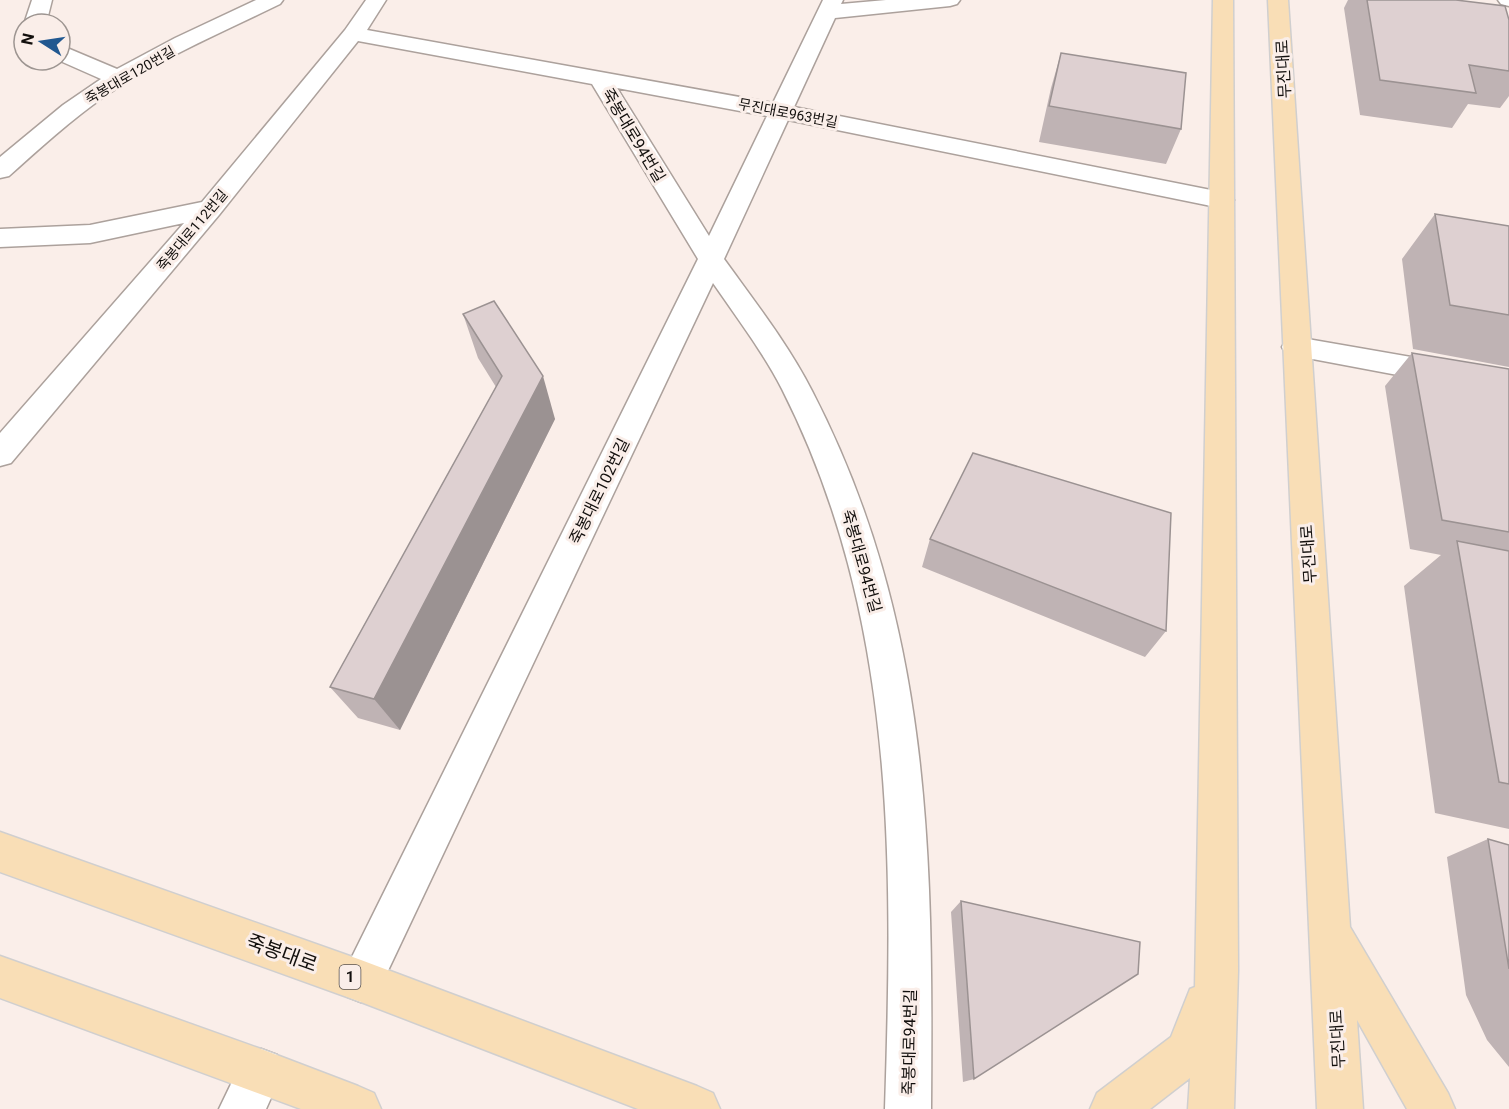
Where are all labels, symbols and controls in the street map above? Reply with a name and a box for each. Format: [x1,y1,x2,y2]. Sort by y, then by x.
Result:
north arrow [12,12,72,72]
text: N [17,31,38,46]
street label: 무진대로 [1272,39,1295,99]
street label: 죽봉대로120번길 [82,43,178,107]
street label: 죽봉대로94번길 [598,85,669,186]
street label: 무진대로963번길 [737,96,839,130]
street label: 죽봉대로112번길 [153,186,231,274]
street label: 죽봉대로102번길 [566,435,633,547]
street label: 죽봉대로94번길 [838,507,885,615]
street label: 무진대로 [1297,524,1320,584]
street label: 죽봉대로 [243,929,321,977]
road number: 1 [340,965,360,989]
street label: 죽봉대로94번길 [899,989,920,1095]
street label: 무진대로 [1326,1009,1349,1069]

